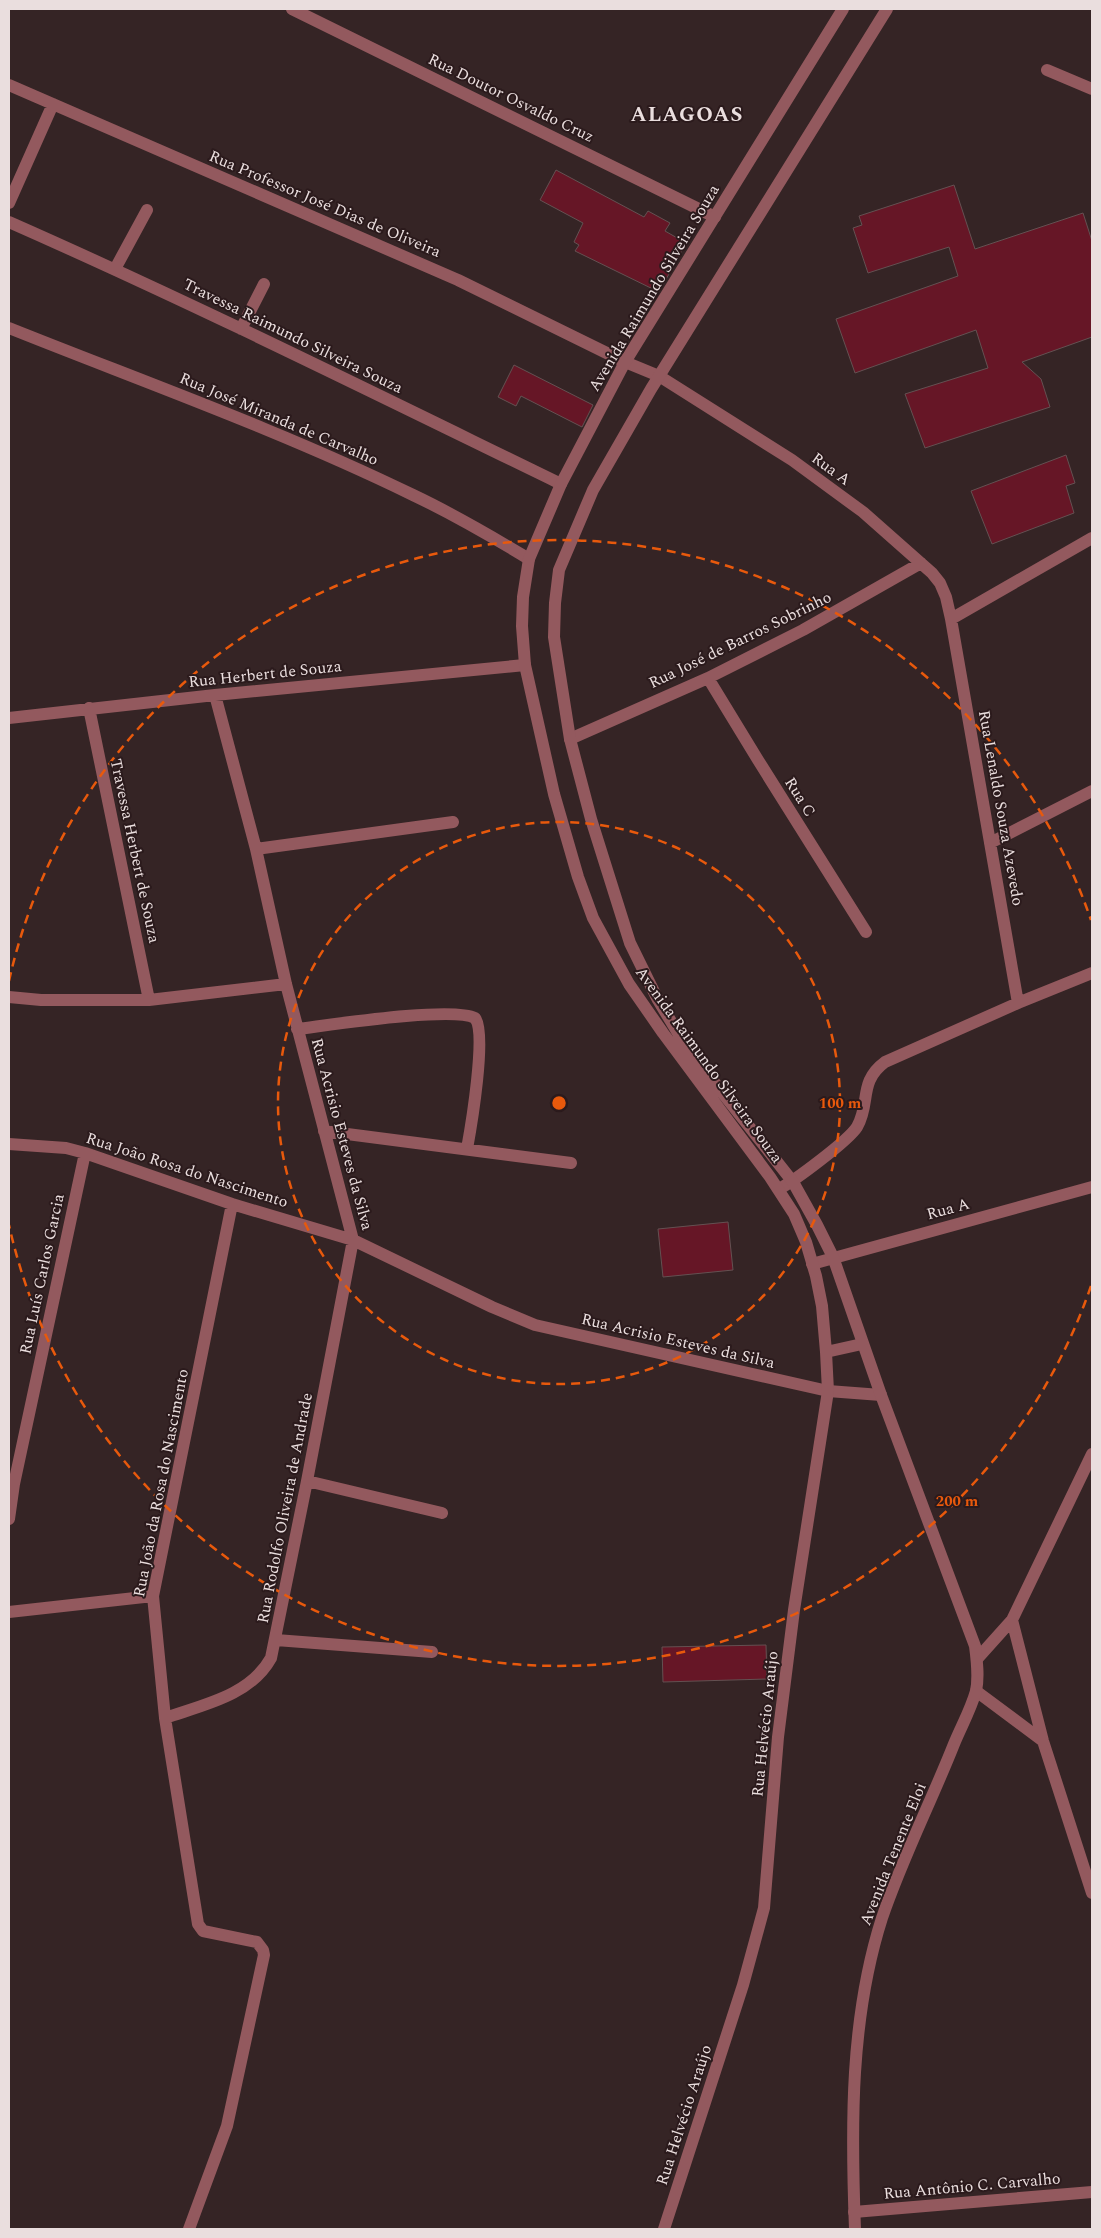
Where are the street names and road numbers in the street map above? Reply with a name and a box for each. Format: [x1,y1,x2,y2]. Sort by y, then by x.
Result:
street label: Rua Doutor Osvaldo Cruz [424,47,598,149]
street label: Rua Professor José Dias de Oliveira [205,144,445,264]
street label: Avenida Raimundo Silveira Souza [582,180,726,396]
street label: Travessa Raimundo Silveira Souza [179,272,407,400]
street label: Rua José Miranda de Carvalho [176,366,382,472]
street label: Rua A [806,447,856,491]
street label: Rua José de Barros Sobrinho [644,585,836,695]
street label: Rua Herbert de Souza [187,654,343,694]
street label: Rua Lenaldo Souza Azevedo [972,708,1030,908]
street label: Travessa Herbert de Souza [104,757,166,946]
street label: Rua C [778,772,822,822]
street label: Avenida Raimundo Silveira Souza [629,962,789,1168]
street label: Rua Acrisio Esteves da Silva [305,1035,379,1233]
street label: Rua João Rosa do Nascimento [83,1126,291,1214]
street label: Rua Luís Carlos Garcia [13,1191,71,1356]
street label: Rua A [924,1192,972,1226]
street label: Rua Acrisio Esteves da Silva [579,1307,777,1375]
street label: Rua João da Rosa do Nascimento [127,1367,195,1599]
street label: Rua Rodolfo Oliveira de Andrade [251,1391,319,1625]
street label: Rua Helvécio Araújo [745,1650,785,1798]
street label: Avenida Tenente Eloi [853,1779,933,1929]
street label: Rua Helvécio Araújo [650,2042,718,2188]
street label: Rua Antônio C. Carvalho [883,2166,1061,2206]

